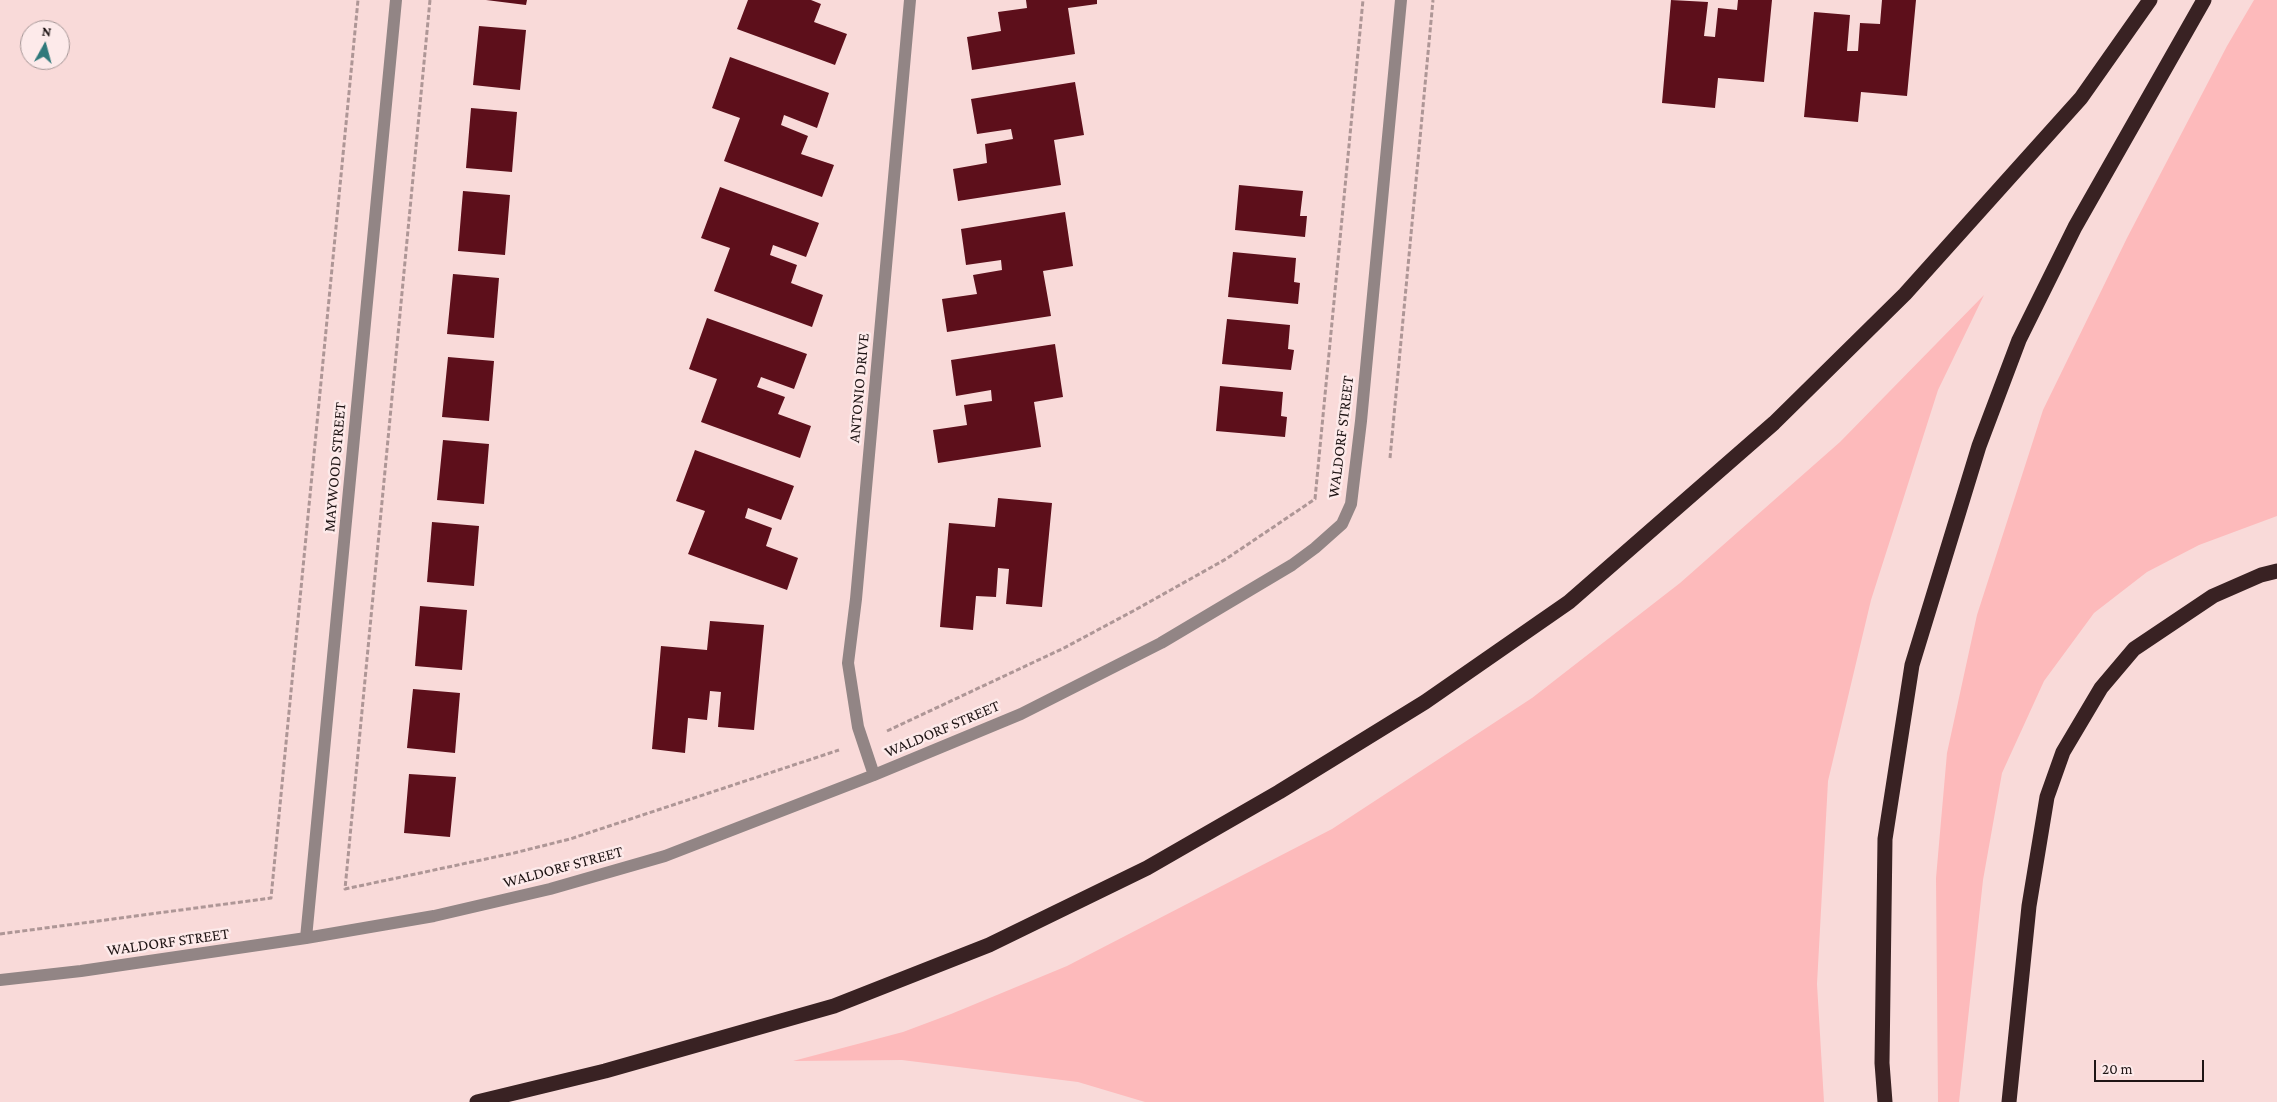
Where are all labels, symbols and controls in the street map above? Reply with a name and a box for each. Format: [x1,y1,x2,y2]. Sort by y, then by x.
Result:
north arrow [20,20,70,70]
text: N [41,23,52,40]
street label: ANTONIO DRIVE [845,332,873,444]
street label: WALDORF STREET [1324,375,1358,499]
street label: MAYWOOD STREET [320,401,350,533]
street label: WALDORF STREET [881,696,1003,762]
street label: WALDORF STREET [501,842,625,892]
street label: WALDORF STREET [106,924,230,960]
scale bar [2097,1050,2207,1082]
text: 20 m [2102,1061,2133,1077]

